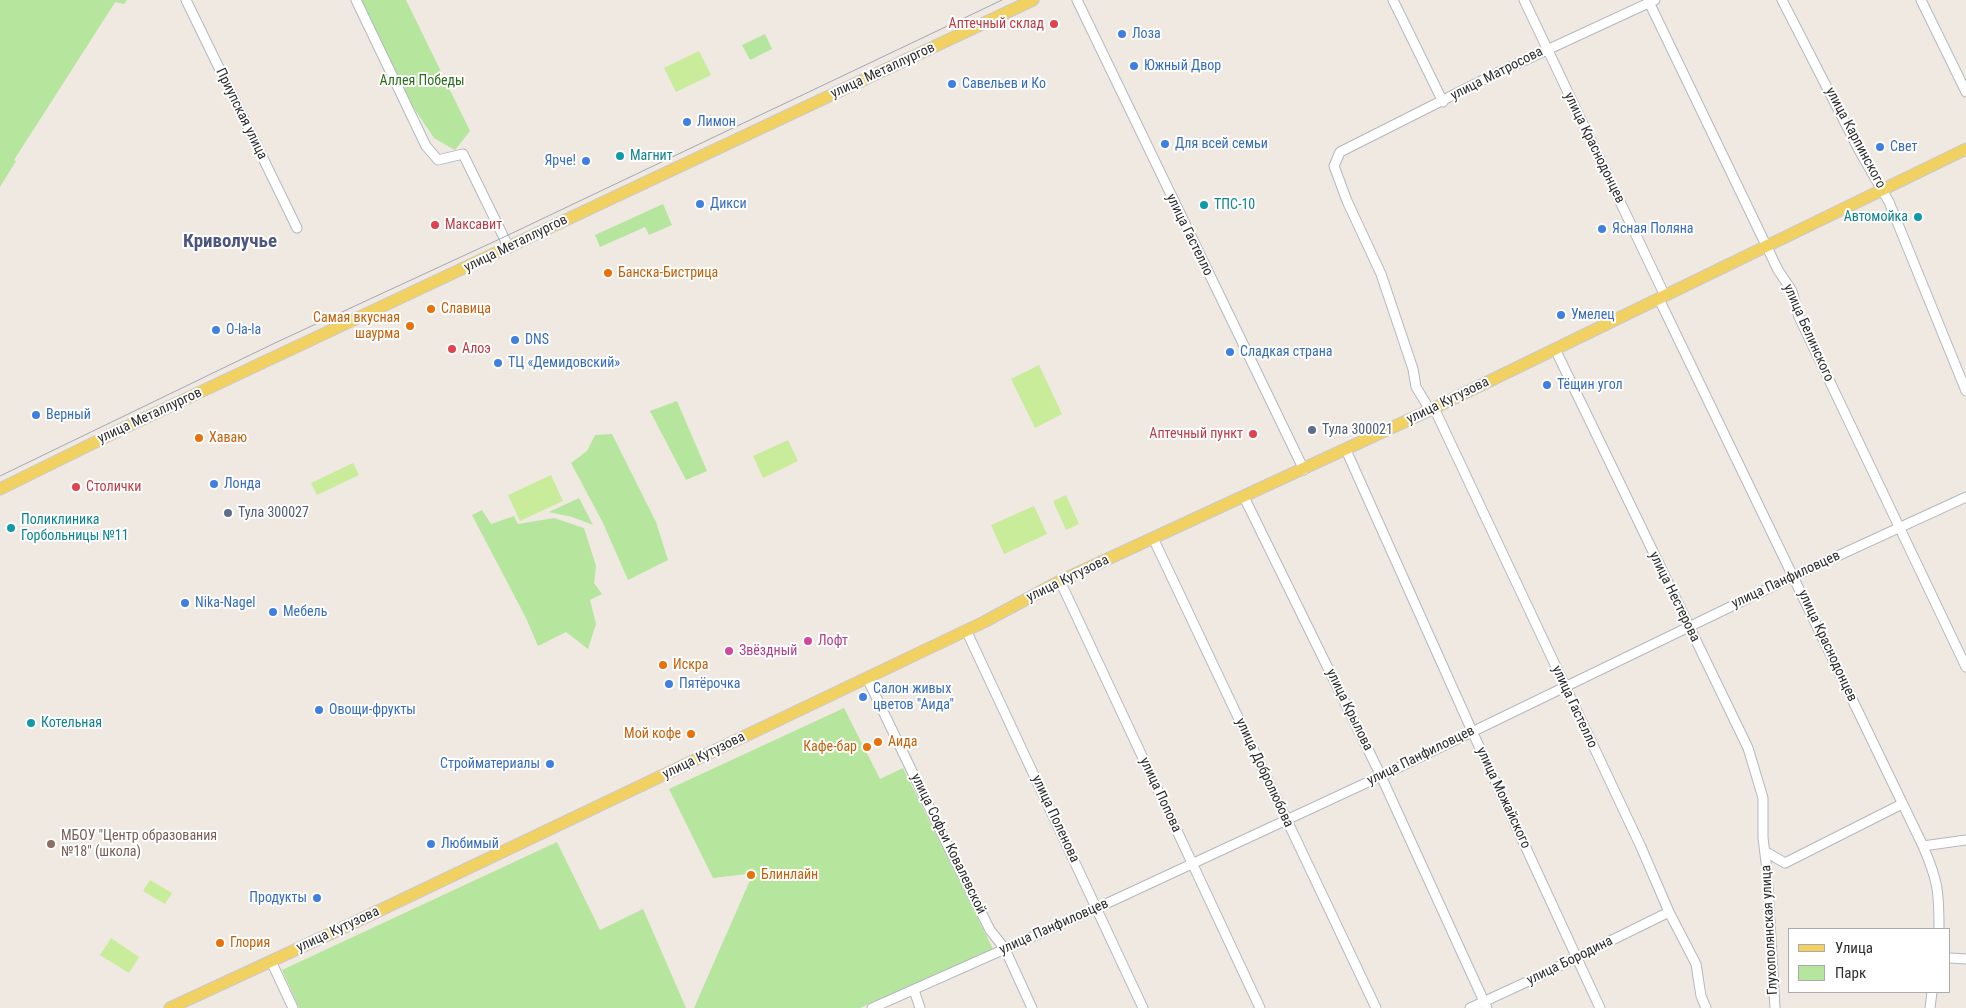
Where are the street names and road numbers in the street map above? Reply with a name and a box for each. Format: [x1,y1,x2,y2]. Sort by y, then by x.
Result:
street label: улица Металлургов [828,40,938,102]
street label: улица Матросова [1448,44,1546,104]
street label: Приупская улица [212,66,270,162]
street label: улица Карпинского [1821,85,1889,191]
street label: улица Краснодонцев [1560,90,1628,206]
street label: улица Гастелло [1162,191,1216,279]
street label: улица Металлургов [462,212,570,276]
street label: улица Белинского [1779,282,1837,384]
street label: улица Кутузова [1404,374,1492,428]
street label: улица Металлургов [95,385,205,447]
street label: улица Панфиловцев [1729,548,1843,612]
street label: улица Нестерова [1645,549,1703,645]
street label: улица Кутузова [1024,552,1112,606]
street label: улица Краснодонцев [1794,588,1860,704]
street label: улица Гастелло [1548,663,1600,751]
street label: улица Крылова [1322,666,1376,754]
street label: улица Добролюбова [1231,716,1297,830]
street label: улица Панфиловцев [1364,723,1478,789]
street label: улица Кутузова [660,729,748,783]
street label: улица Можайского [1472,745,1534,851]
street label: улица Попова [1135,755,1185,835]
street label: улица Софьи Ковалевской [907,771,989,917]
street label: улица Поленова [1027,773,1083,865]
street label: Глухополянская улица [1758,865,1782,995]
street label: улица Панфиловцев [997,895,1111,959]
street label: улица Кутузова [294,903,382,957]
street label: улица Бородина [1524,933,1616,989]

